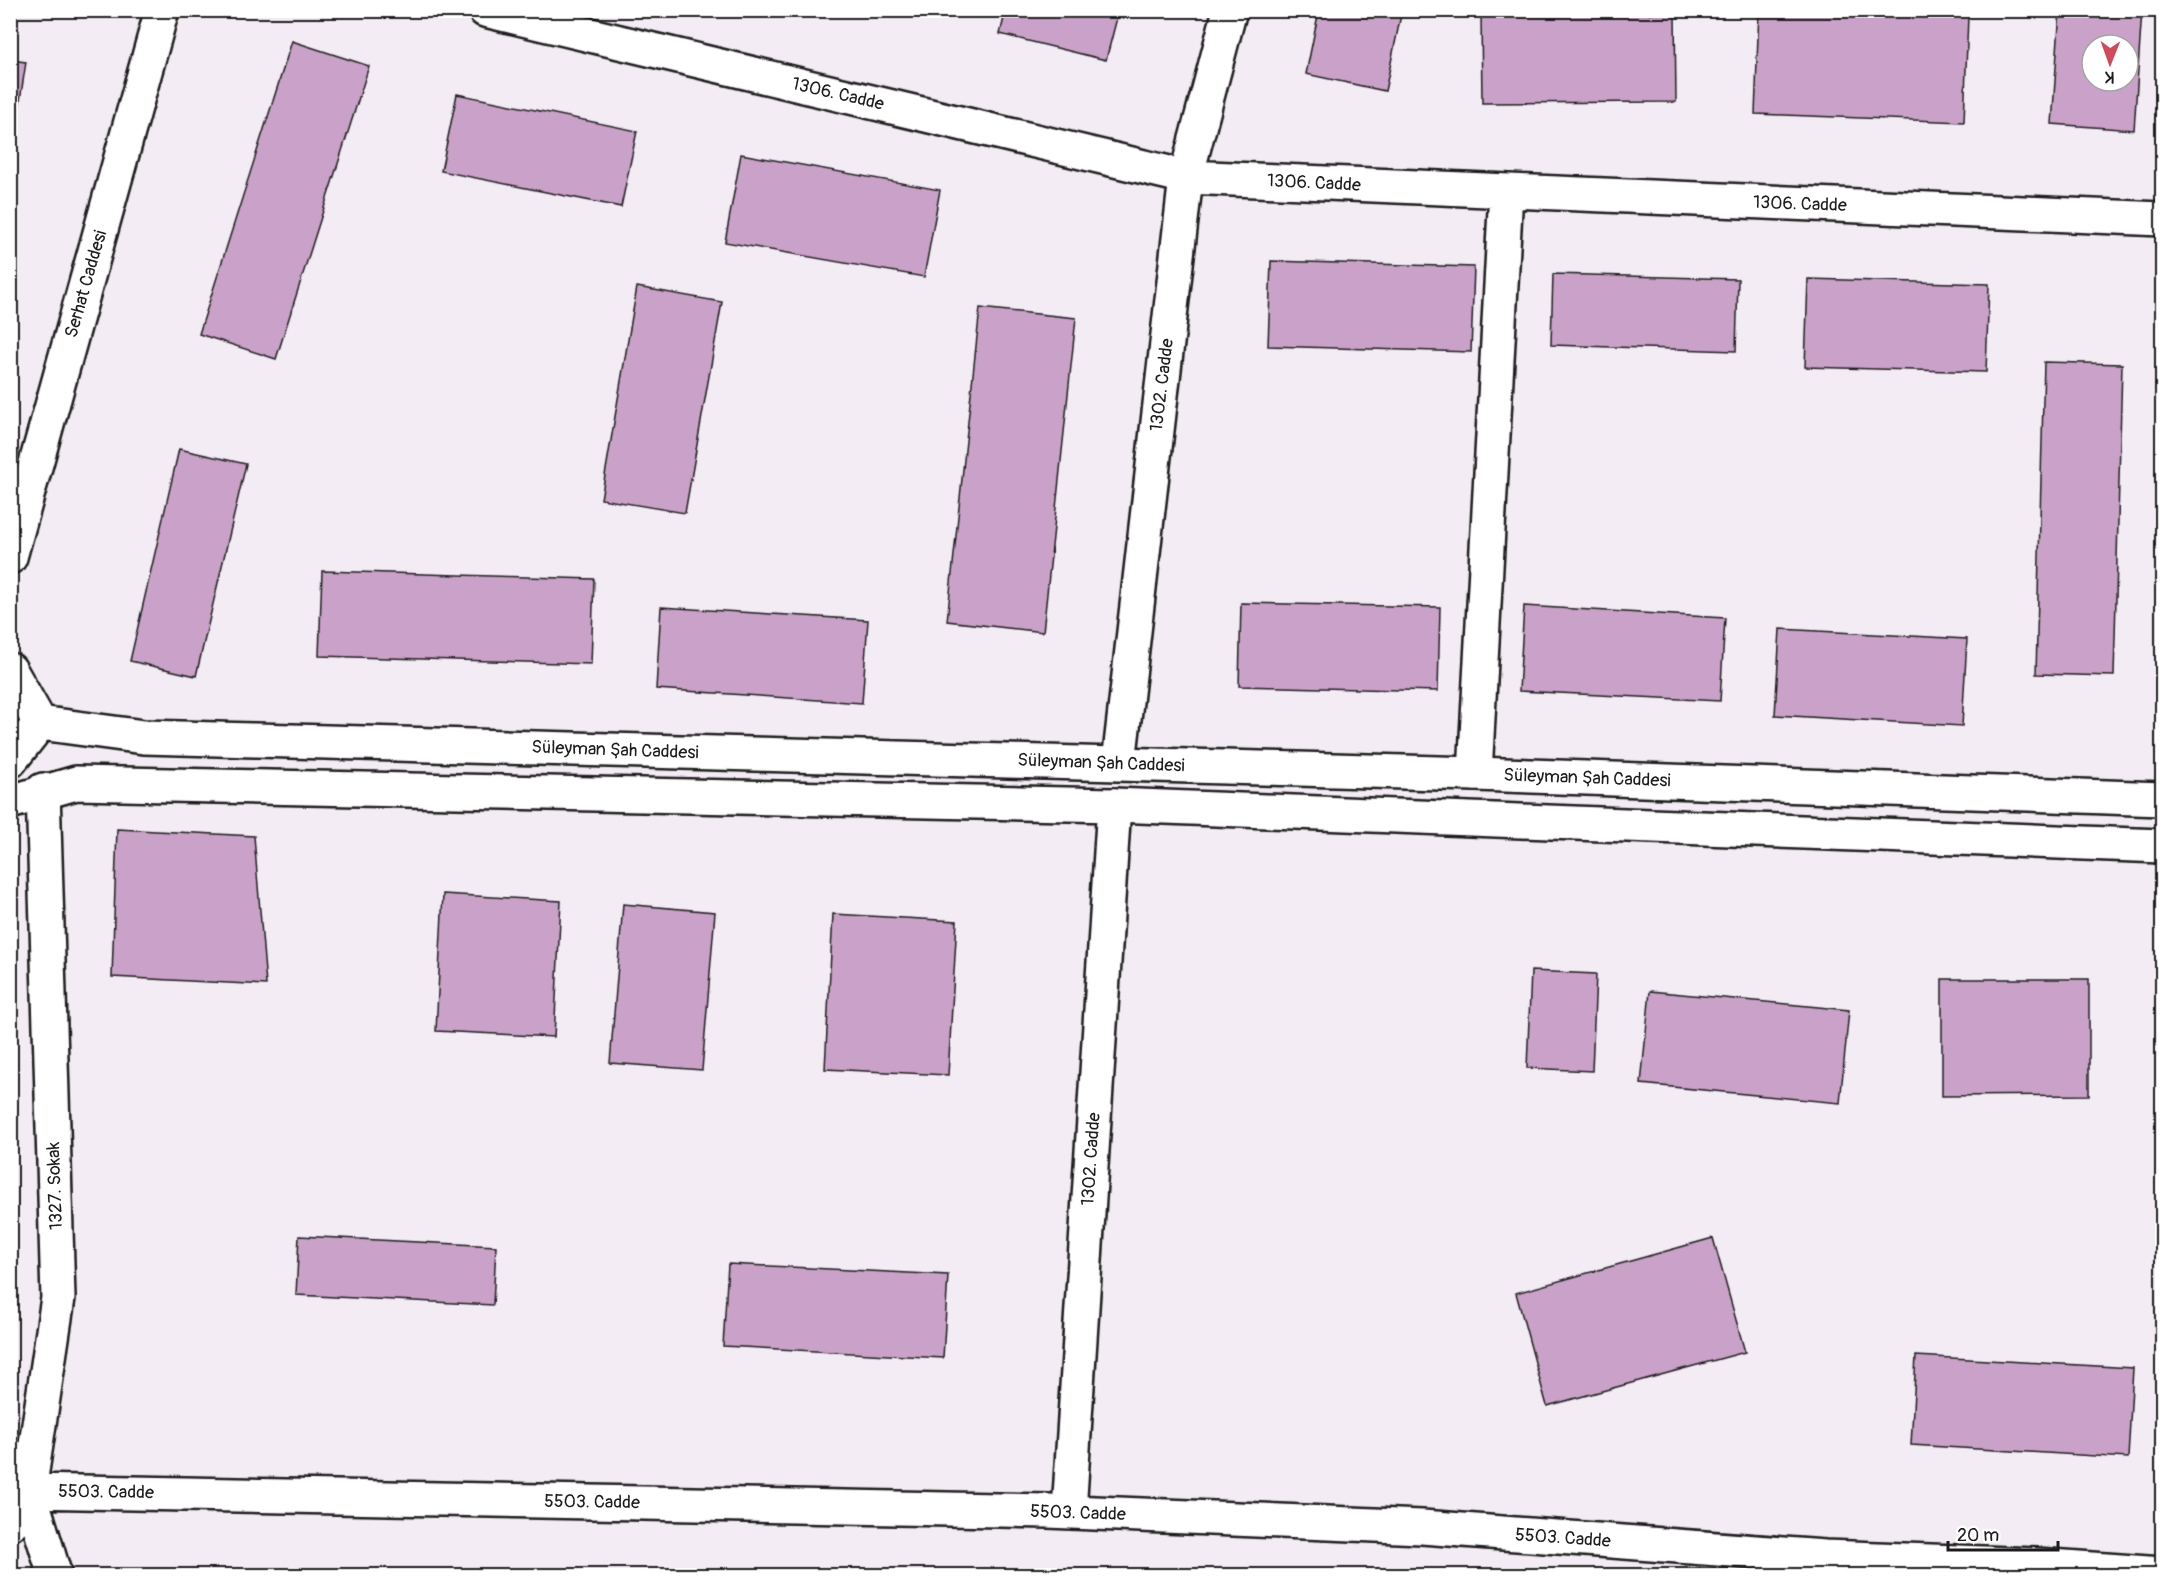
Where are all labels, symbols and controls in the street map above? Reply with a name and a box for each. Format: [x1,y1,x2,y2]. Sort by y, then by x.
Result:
north arrow [2080,33,2140,93]
text: K [2104,67,2115,87]
street label: 1306. Cadde [790,72,886,116]
street label: 1306. Cadde [1267,169,1362,197]
street label: 1306. Cadde [1753,191,1847,217]
street label: Serhat Caddesi [60,228,112,340]
street label: 1302. Cadde [1145,337,1179,433]
street label: Süleyman Şah Caddesi [531,736,699,764]
street label: Süleyman Şah Caddesi [1017,749,1185,777]
street label: Süleyman Şah Caddesi [1503,764,1671,792]
street label: 1302. Cadde [1076,1111,1106,1206]
street label: 1327. Sokak [42,1141,68,1230]
street label: 5503. Cadde [58,1480,154,1504]
street label: 5503. Cadde [544,1490,640,1514]
street label: 5503. Cadde [1030,1500,1126,1526]
scale bar [1948,1514,2058,1552]
street label: 5503. Cadde [1514,1523,1612,1553]
text: 20 m [1957,1524,1999,1547]

